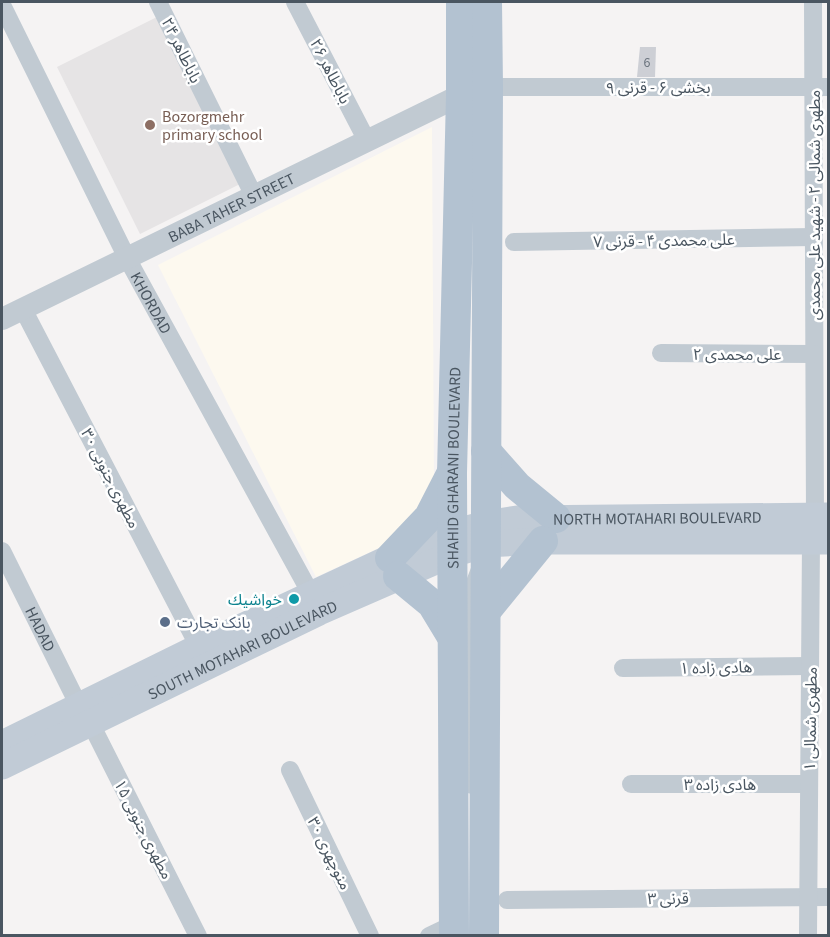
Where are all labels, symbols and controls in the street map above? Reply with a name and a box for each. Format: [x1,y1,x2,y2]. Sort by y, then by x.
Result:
street label: باباطاهر ۲۴ [156,14,206,87]
street label: باباطاهر ۲۶ [304,35,356,108]
house number: 6 [644,53,651,73]
street label: بخشی ۶ - قرنی ۹ [605,77,711,99]
street label: مطهری شمالی ۲ - شهید علی محمدی [804,90,826,320]
place label: Bozorgmehr primary school [162,106,262,146]
marker: Bozorgmehr primary school [143,118,157,132]
street label: BABA TAHER STREET [164,168,299,248]
street label: علی محمدی ۴ - قرنی ۷ [593,229,735,253]
street label: KHORDAD [125,268,177,338]
street label: علی محمدی ۲ [693,344,781,366]
street label: SHAHID GHARANI BOULEVARD [442,367,467,569]
street label: مطهری جنوبی ۳۰ [75,425,145,532]
street label: NORTH MOTAHARI BOULEVARD [553,507,762,531]
place label: خواشيك [228,589,282,611]
marker: خواشيك [287,592,301,606]
street label: SOUTH MOTAHARI BOULEVARD [144,595,341,706]
street label: HADAD [19,603,60,656]
place label: بانک تجارت [177,612,250,634]
marker: بانک تجارت [158,615,172,629]
street label: هادی زاده ۱ [680,656,753,680]
street label: مطهری شمالی ۱ [799,667,823,771]
street label: هادی زاده ۳ [684,774,756,796]
street label: مطهری جنوبی ۱۵ [108,776,178,883]
street label: منوچهری ۳۰ [302,813,356,894]
street label: قرنی ۳ [647,888,689,910]

